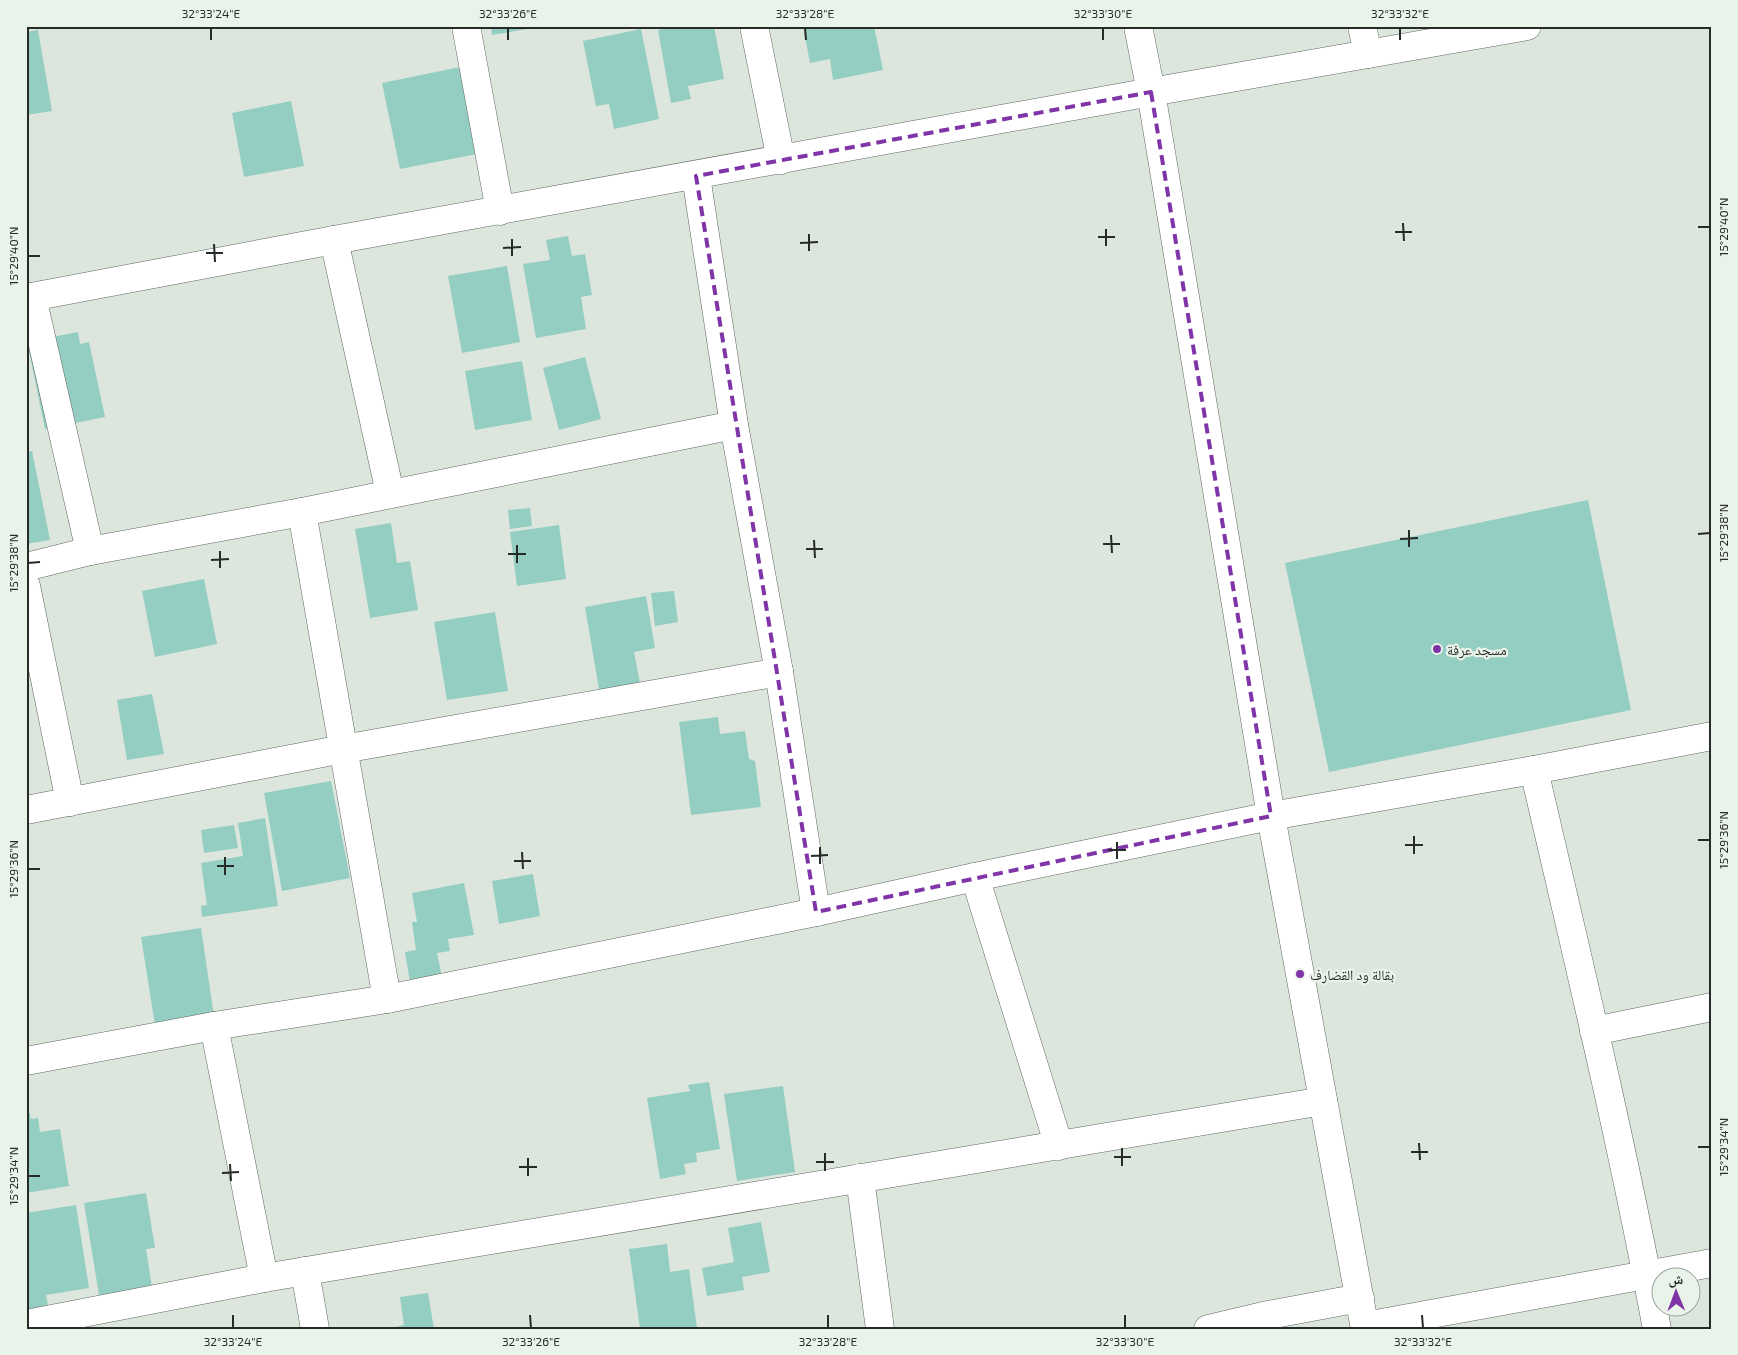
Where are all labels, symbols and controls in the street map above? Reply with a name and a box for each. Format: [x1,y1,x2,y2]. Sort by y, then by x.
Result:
text: 32°33'24"E [182,6,241,20]
text: 32°33'26"E [479,6,537,20]
text: 32°33'28"E [776,6,835,20]
text: 32°33'30"E [1074,6,1133,20]
text: 32°33'32"E [1371,6,1429,20]
text: 15°29'40"N [1716,198,1730,256]
text: 15°29'40"N [6,227,20,285]
text: 15°29'38"N [1716,504,1730,562]
text: 15°29'38"N [6,534,20,592]
place label: مسجد عرفة [1447,641,1507,659]
marker: مسجد عرفة [1431,643,1443,655]
text: 15°29'36"N [1716,811,1730,869]
text: 15°29'36"N [6,840,20,898]
place label: بقالة ود القضارف [1310,966,1394,984]
marker: بقالة ود القضارف [1294,968,1306,980]
text: 15°29'34"N [1716,1118,1730,1176]
text: 15°29'34"N [6,1147,20,1205]
north arrow [1650,1268,1700,1318]
text: ش [1668,1270,1683,1288]
text: 32°33'24"E [204,1334,263,1348]
text: 32°33'26"E [502,1334,560,1348]
text: 32°33'28"E [799,1334,858,1348]
text: 32°33'30"E [1096,1334,1155,1348]
text: 32°33'32"E [1394,1334,1452,1348]

